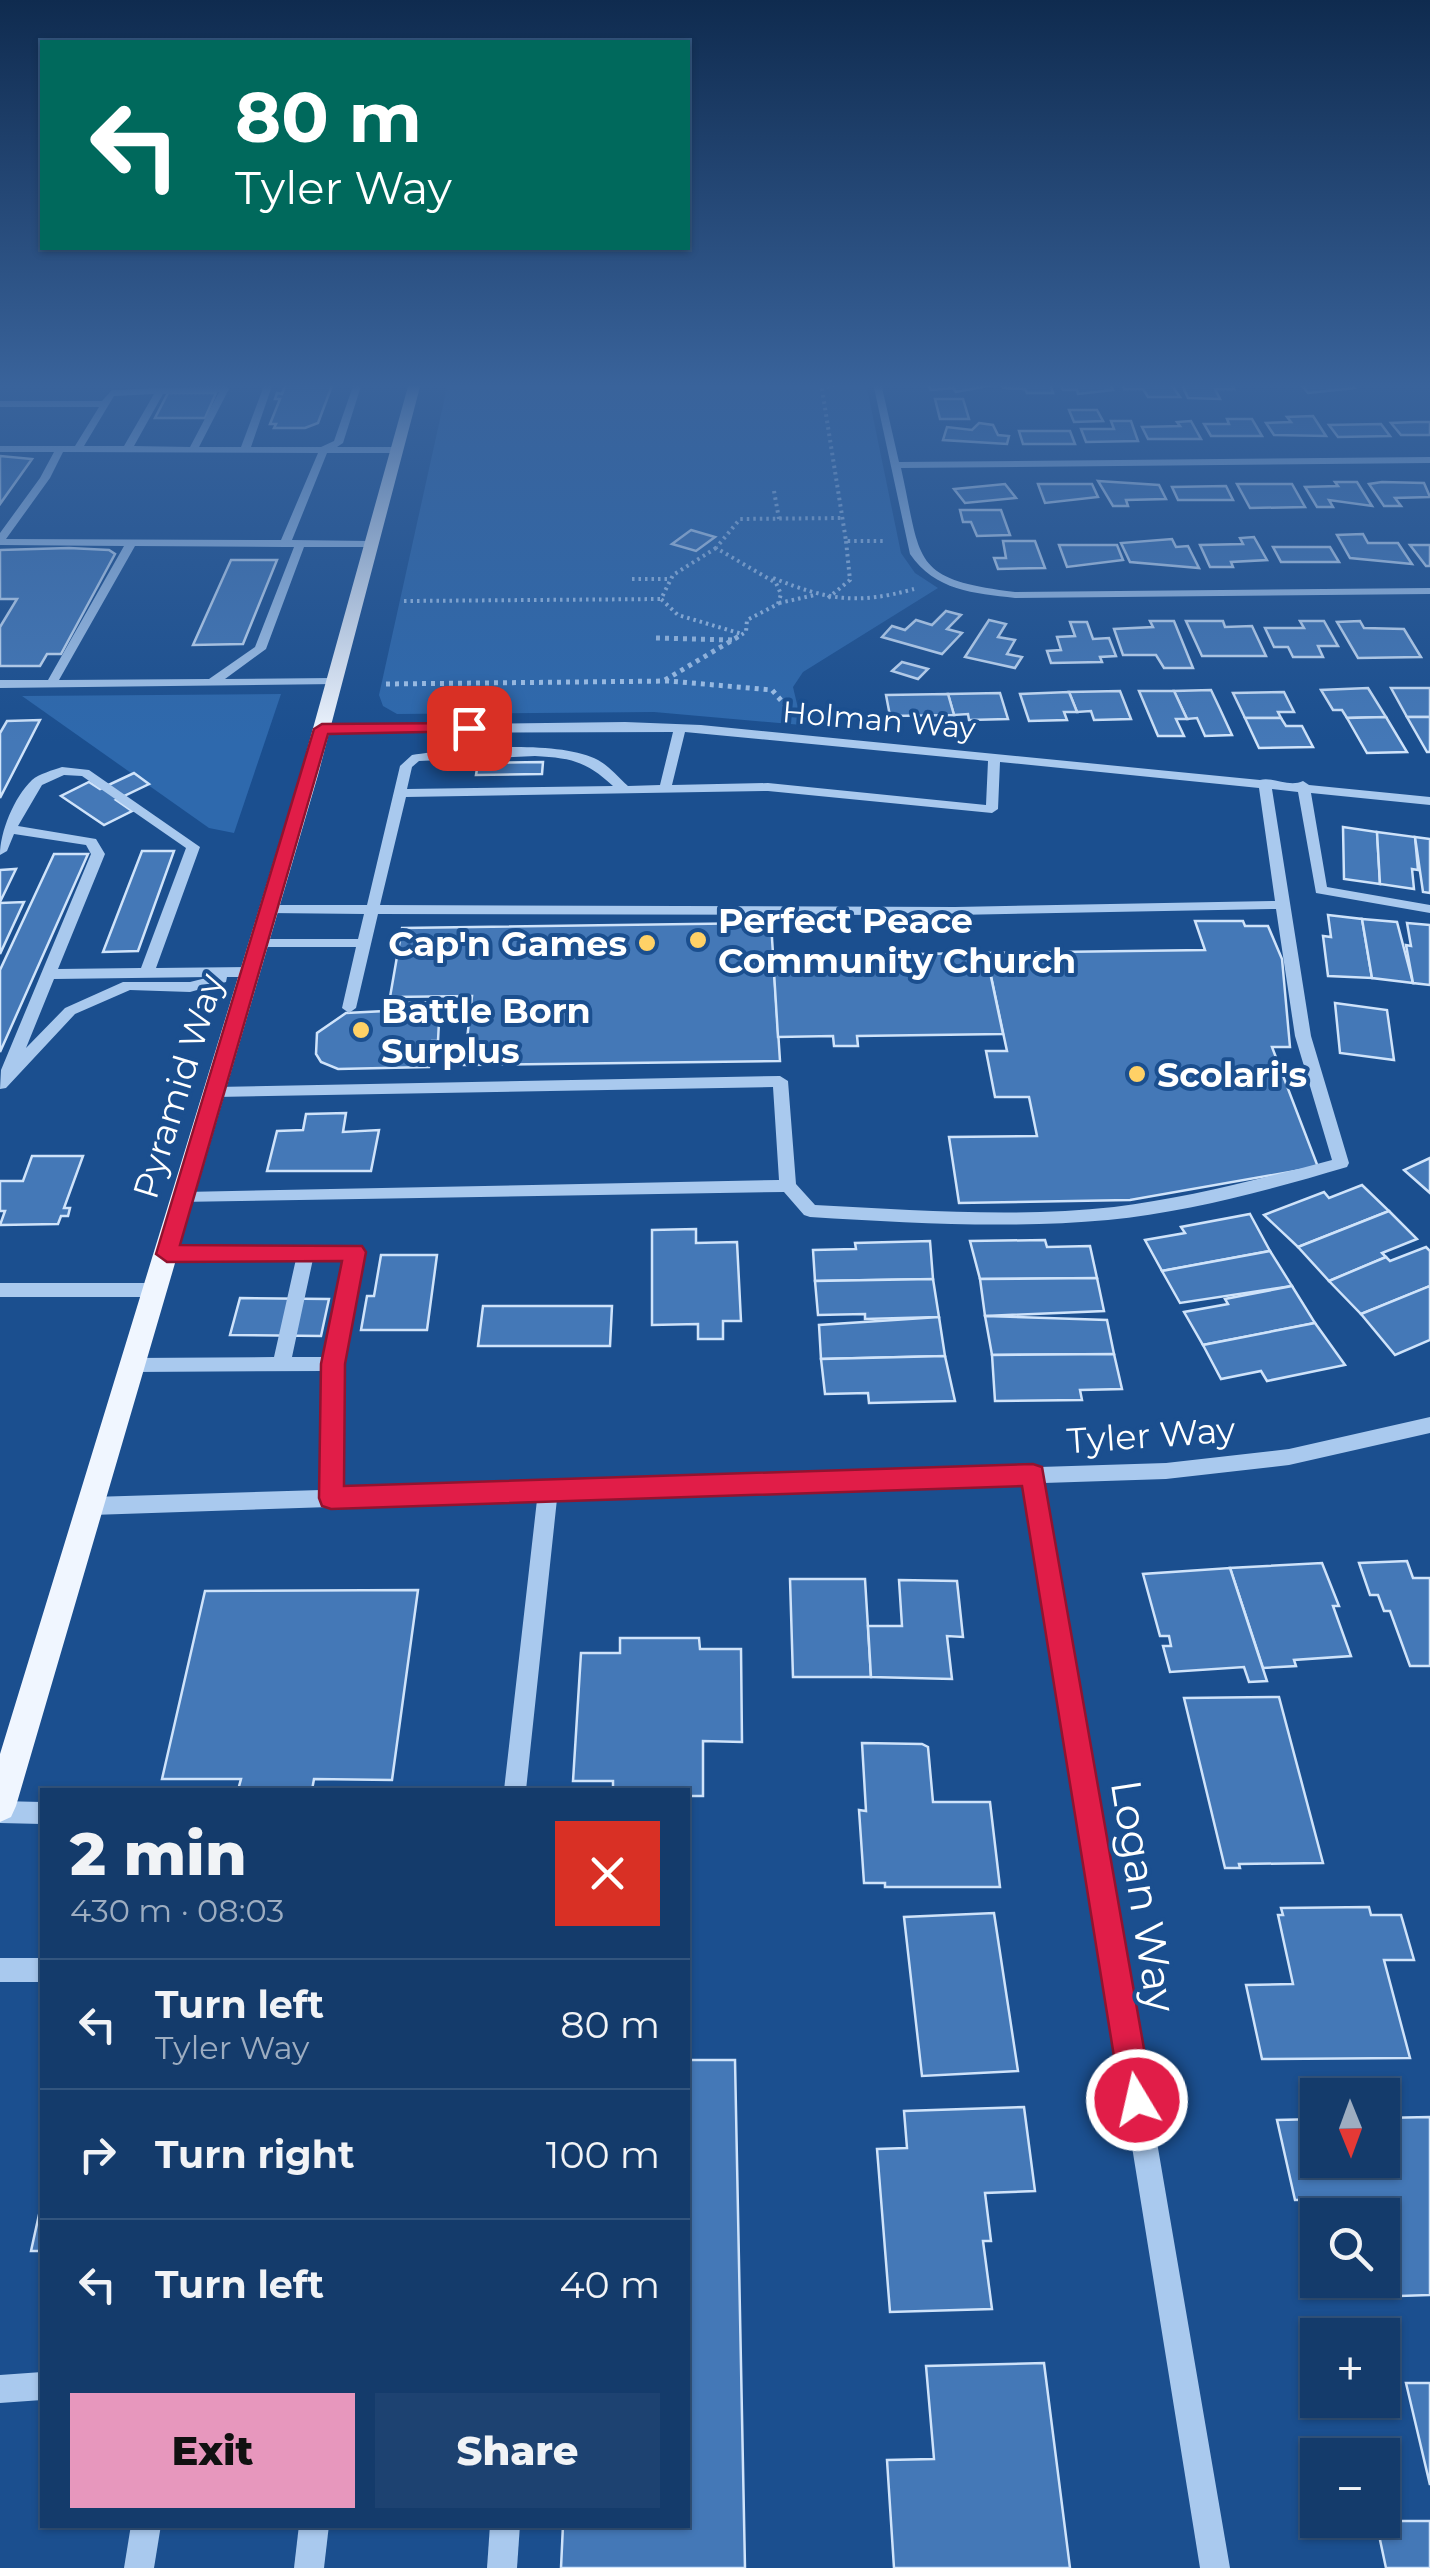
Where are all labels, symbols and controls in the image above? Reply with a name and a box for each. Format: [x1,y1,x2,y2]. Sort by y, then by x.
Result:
text: 80 m [235,74,422,160]
icon: left [70,80,200,210]
text: Tyler Way [235,160,452,215]
pin [427,686,512,771]
street label: Holman Way [781,693,978,747]
icon: arrive [442,701,497,756]
place label: Perfect Peace Community Church [718,899,1076,982]
place label: Cap'n Games [388,922,627,965]
marker: Perfect Peace Community Church [687,929,709,951]
marker: Cap'n Games [636,932,658,954]
street label: Pyramid Way [123,968,233,1204]
place label: Battle Born Surplus [381,989,591,1072]
marker: Battle Born Surplus [350,1019,372,1041]
place label: Scolari's [1157,1053,1307,1096]
marker: Scolari's [1126,1063,1148,1085]
street label: Tyler Way [1065,1408,1237,1462]
street label: Logan Way [1100,1776,1188,2016]
text: 2 min [70,1817,247,1890]
button: close [555,1821,660,1926]
text: 430 m · 08:03 [70,1891,284,1930]
text: Turn left [155,1981,324,2028]
icon: left [70,1997,125,2052]
text: 80 m [560,2001,660,2048]
text: Tyler Way [155,2028,309,2067]
position arrow [1085,2048,1189,2152]
north arrow [1300,2078,1400,2178]
map controls [1300,2078,1400,2538]
icon: right [70,2127,125,2182]
text: Turn right [155,2131,354,2178]
text: 100 m [546,2131,660,2178]
button: search [1300,2198,1400,2298]
icon: left [70,2257,125,2312]
text: Turn left [155,2261,324,2308]
text: 40 m [559,2261,660,2308]
button: + [1300,2318,1400,2418]
button: Exit [70,2393,355,2508]
button: Share [375,2393,660,2508]
button: − [1300,2438,1400,2538]

